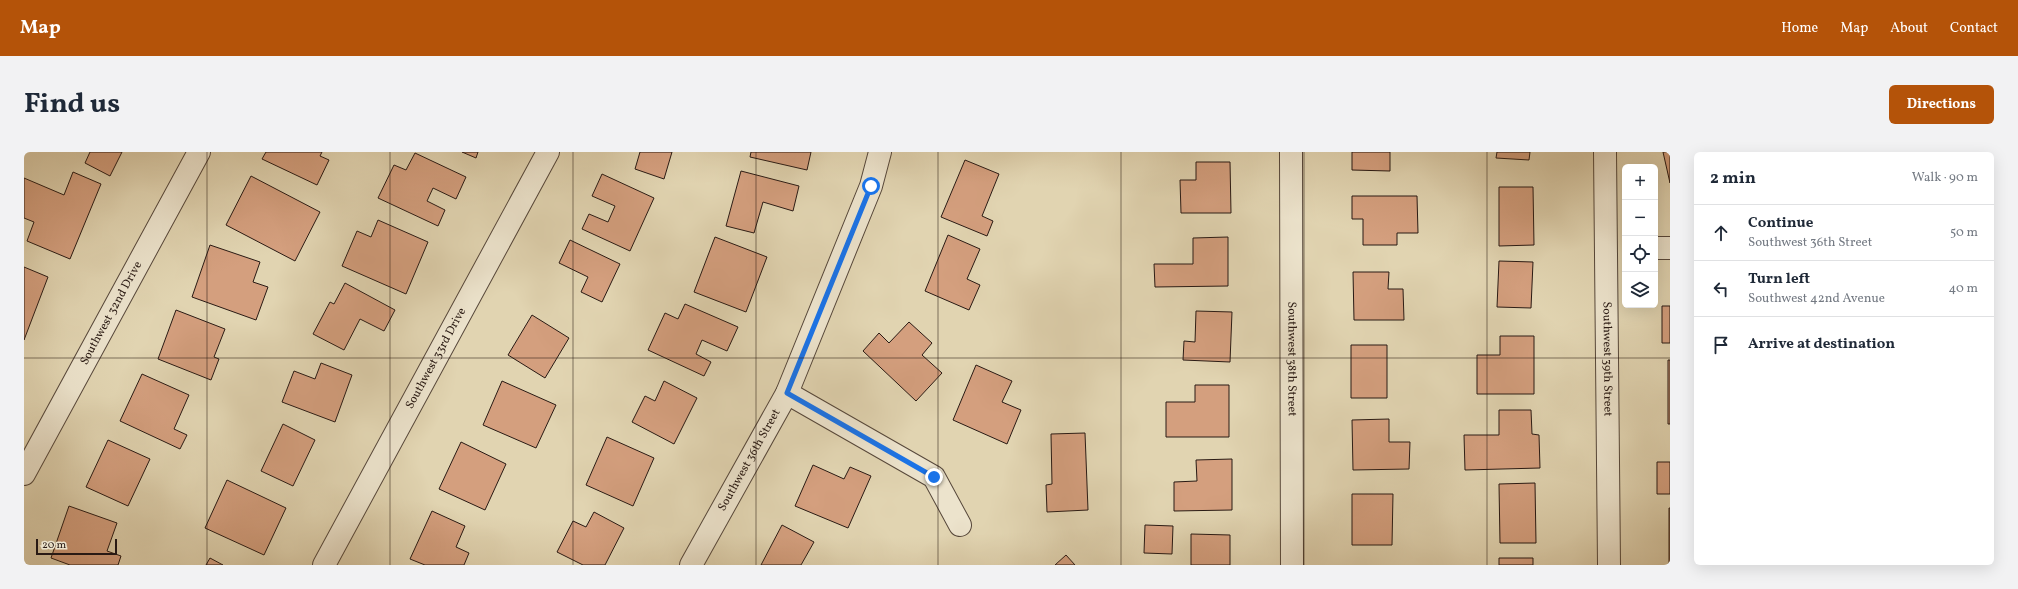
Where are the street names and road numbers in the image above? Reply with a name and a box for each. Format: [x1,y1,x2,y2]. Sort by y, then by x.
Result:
street label: Southwest 32nd Drive [77,258,146,368]
street label: Southwest 38th Street [1283,302,1300,416]
street label: Southwest 39th Street [1598,302,1616,416]
street label: Southwest 33rd Drive [402,305,470,412]
street label: Southwest 36th Street [715,406,784,514]

